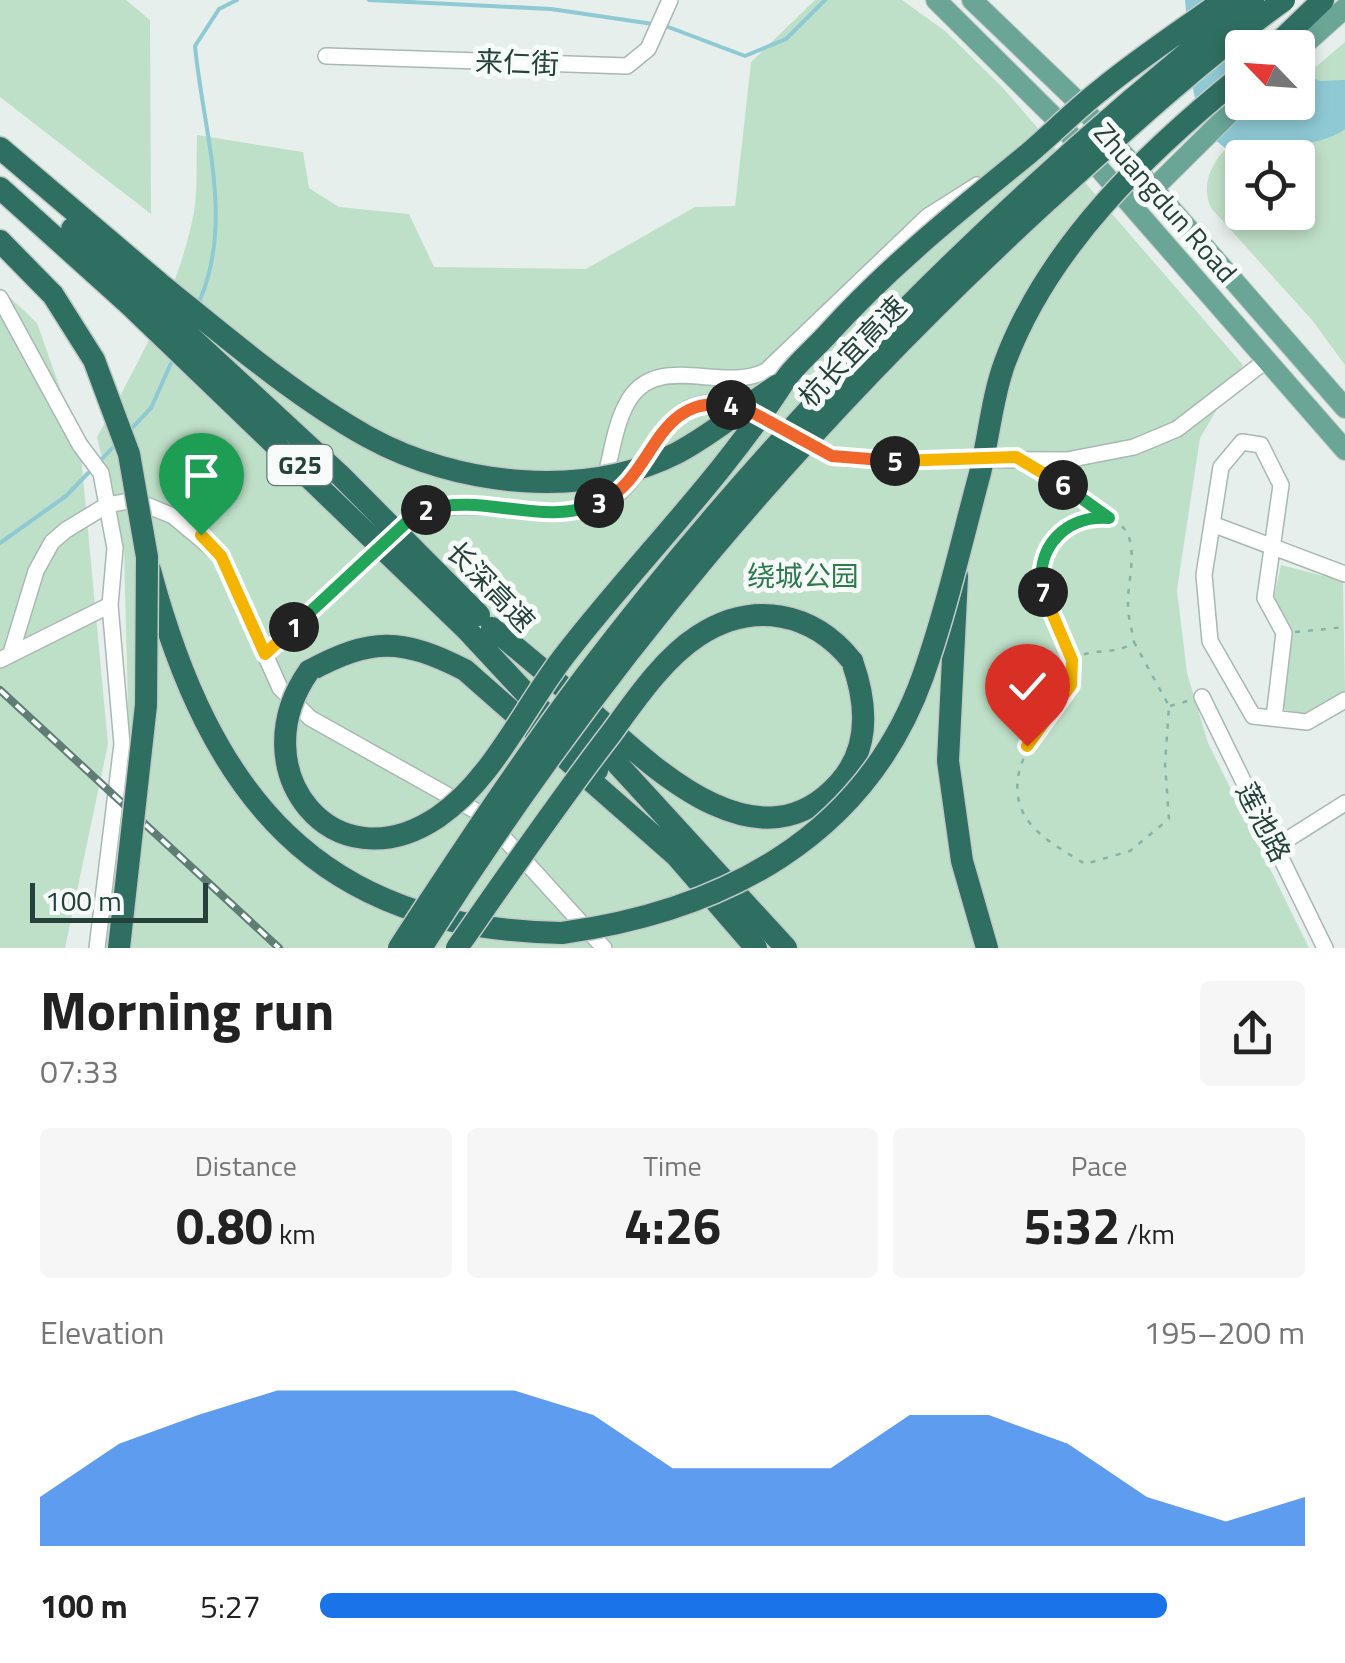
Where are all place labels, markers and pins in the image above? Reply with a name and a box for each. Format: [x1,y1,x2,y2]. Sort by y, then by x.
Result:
pin: 4 [706,380,756,430]
pin [159,433,244,536]
pin: 5 [870,436,920,486]
pin: 6 [1038,460,1088,510]
pin: 3 [574,478,624,528]
pin: 2 [401,485,451,535]
pin: 7 [1018,567,1068,617]
pin: 1 [269,602,319,652]
pin [985,644,1070,747]

